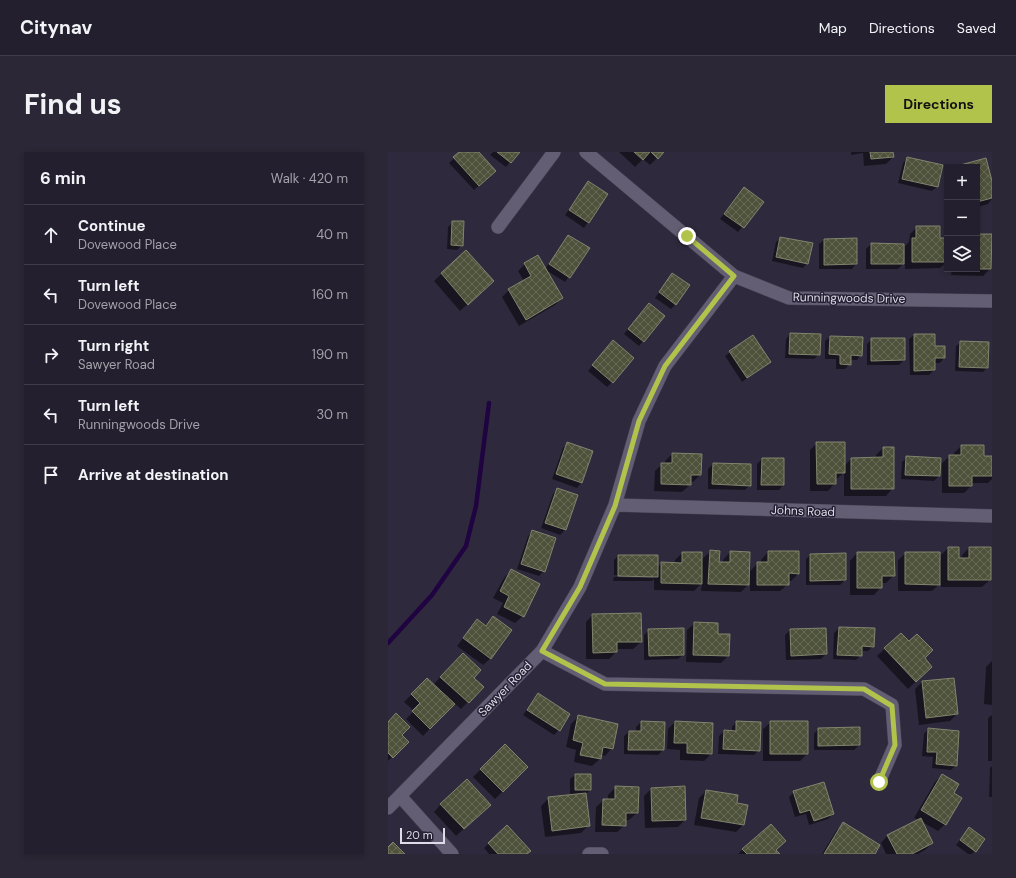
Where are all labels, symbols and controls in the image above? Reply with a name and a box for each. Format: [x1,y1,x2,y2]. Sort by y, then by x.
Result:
text: Citynav [20,15,92,40]
text: Map [819,19,847,37]
text: Directions [869,19,935,37]
text: Saved [957,19,996,37]
button: Directions [885,85,992,123]
text: Find us [24,86,122,123]
map controls [944,164,980,272]
button: + [944,164,980,200]
text: 6 min [40,167,86,189]
text: Walk · 420 m [271,170,348,187]
button: − [944,200,980,236]
text: Continue [78,216,146,236]
icon: ahead [40,224,62,246]
text: 40 m [316,226,348,243]
route end [678,227,696,245]
text: Dovewood Place [78,236,177,253]
button: layers [944,236,980,272]
text: Turn left [78,276,139,296]
icon: left [40,284,62,306]
text: 160 m [312,286,348,303]
street label: Runningwoods Drive [793,289,906,307]
text: Dovewood Place [78,296,177,313]
text: Turn right [78,336,149,356]
icon: right [40,344,62,366]
text: 190 m [312,346,348,363]
text: Sawyer Road [78,356,155,373]
text: Turn left [78,396,139,416]
icon: left [40,404,62,426]
text: 30 m [316,406,348,423]
text: Runningwoods Drive [78,416,200,433]
icon: arrive [40,464,62,486]
text: Arrive at destination [78,465,229,485]
street label: Johns Road [771,502,835,520]
street label: Sawyer Road [475,658,535,720]
route start [870,773,888,791]
scale bar [400,826,445,845]
text: 20 m [406,828,432,842]

